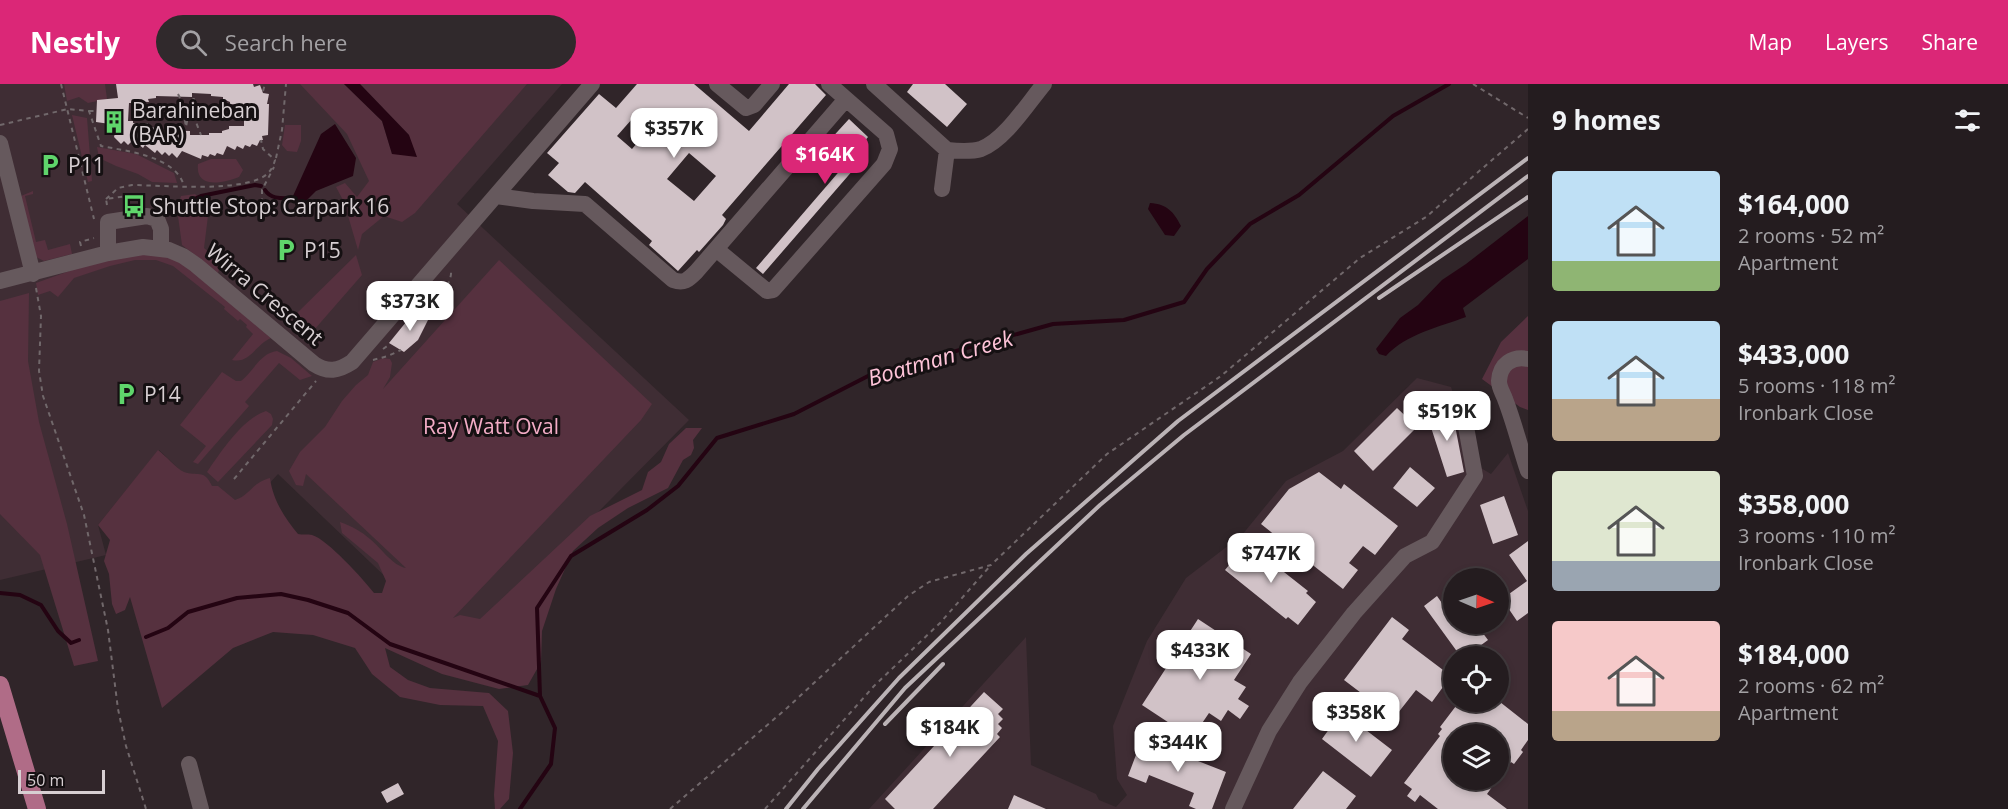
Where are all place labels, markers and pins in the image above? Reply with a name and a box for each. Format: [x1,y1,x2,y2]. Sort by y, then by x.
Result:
place label: Barahineban (BAR) [132,96,258,148]
pin: $357K [632,108,716,159]
building icon: Barahineban (BAR) [101,109,127,135]
pin: $164K [783,134,867,185]
place label: P11 [68,151,105,179]
parking icon: P11 [37,152,63,178]
place label: Shuttle Stop: Carpark 16 [152,192,389,220]
bus stop icon: Shuttle Stop: Carpark 16 [121,193,147,219]
place label: P15 [304,236,341,264]
parking icon: P15 [273,237,299,263]
pin: $373K [368,281,452,332]
place label: P14 [144,380,181,408]
parking icon: P14 [113,381,139,407]
pin: $519K [1405,391,1489,442]
pin: $747K [1229,533,1313,584]
pin: $433K [1158,630,1242,681]
pin: $358K [1314,692,1398,743]
pin: $184K [908,707,992,758]
pin: $344K [1136,722,1220,773]

